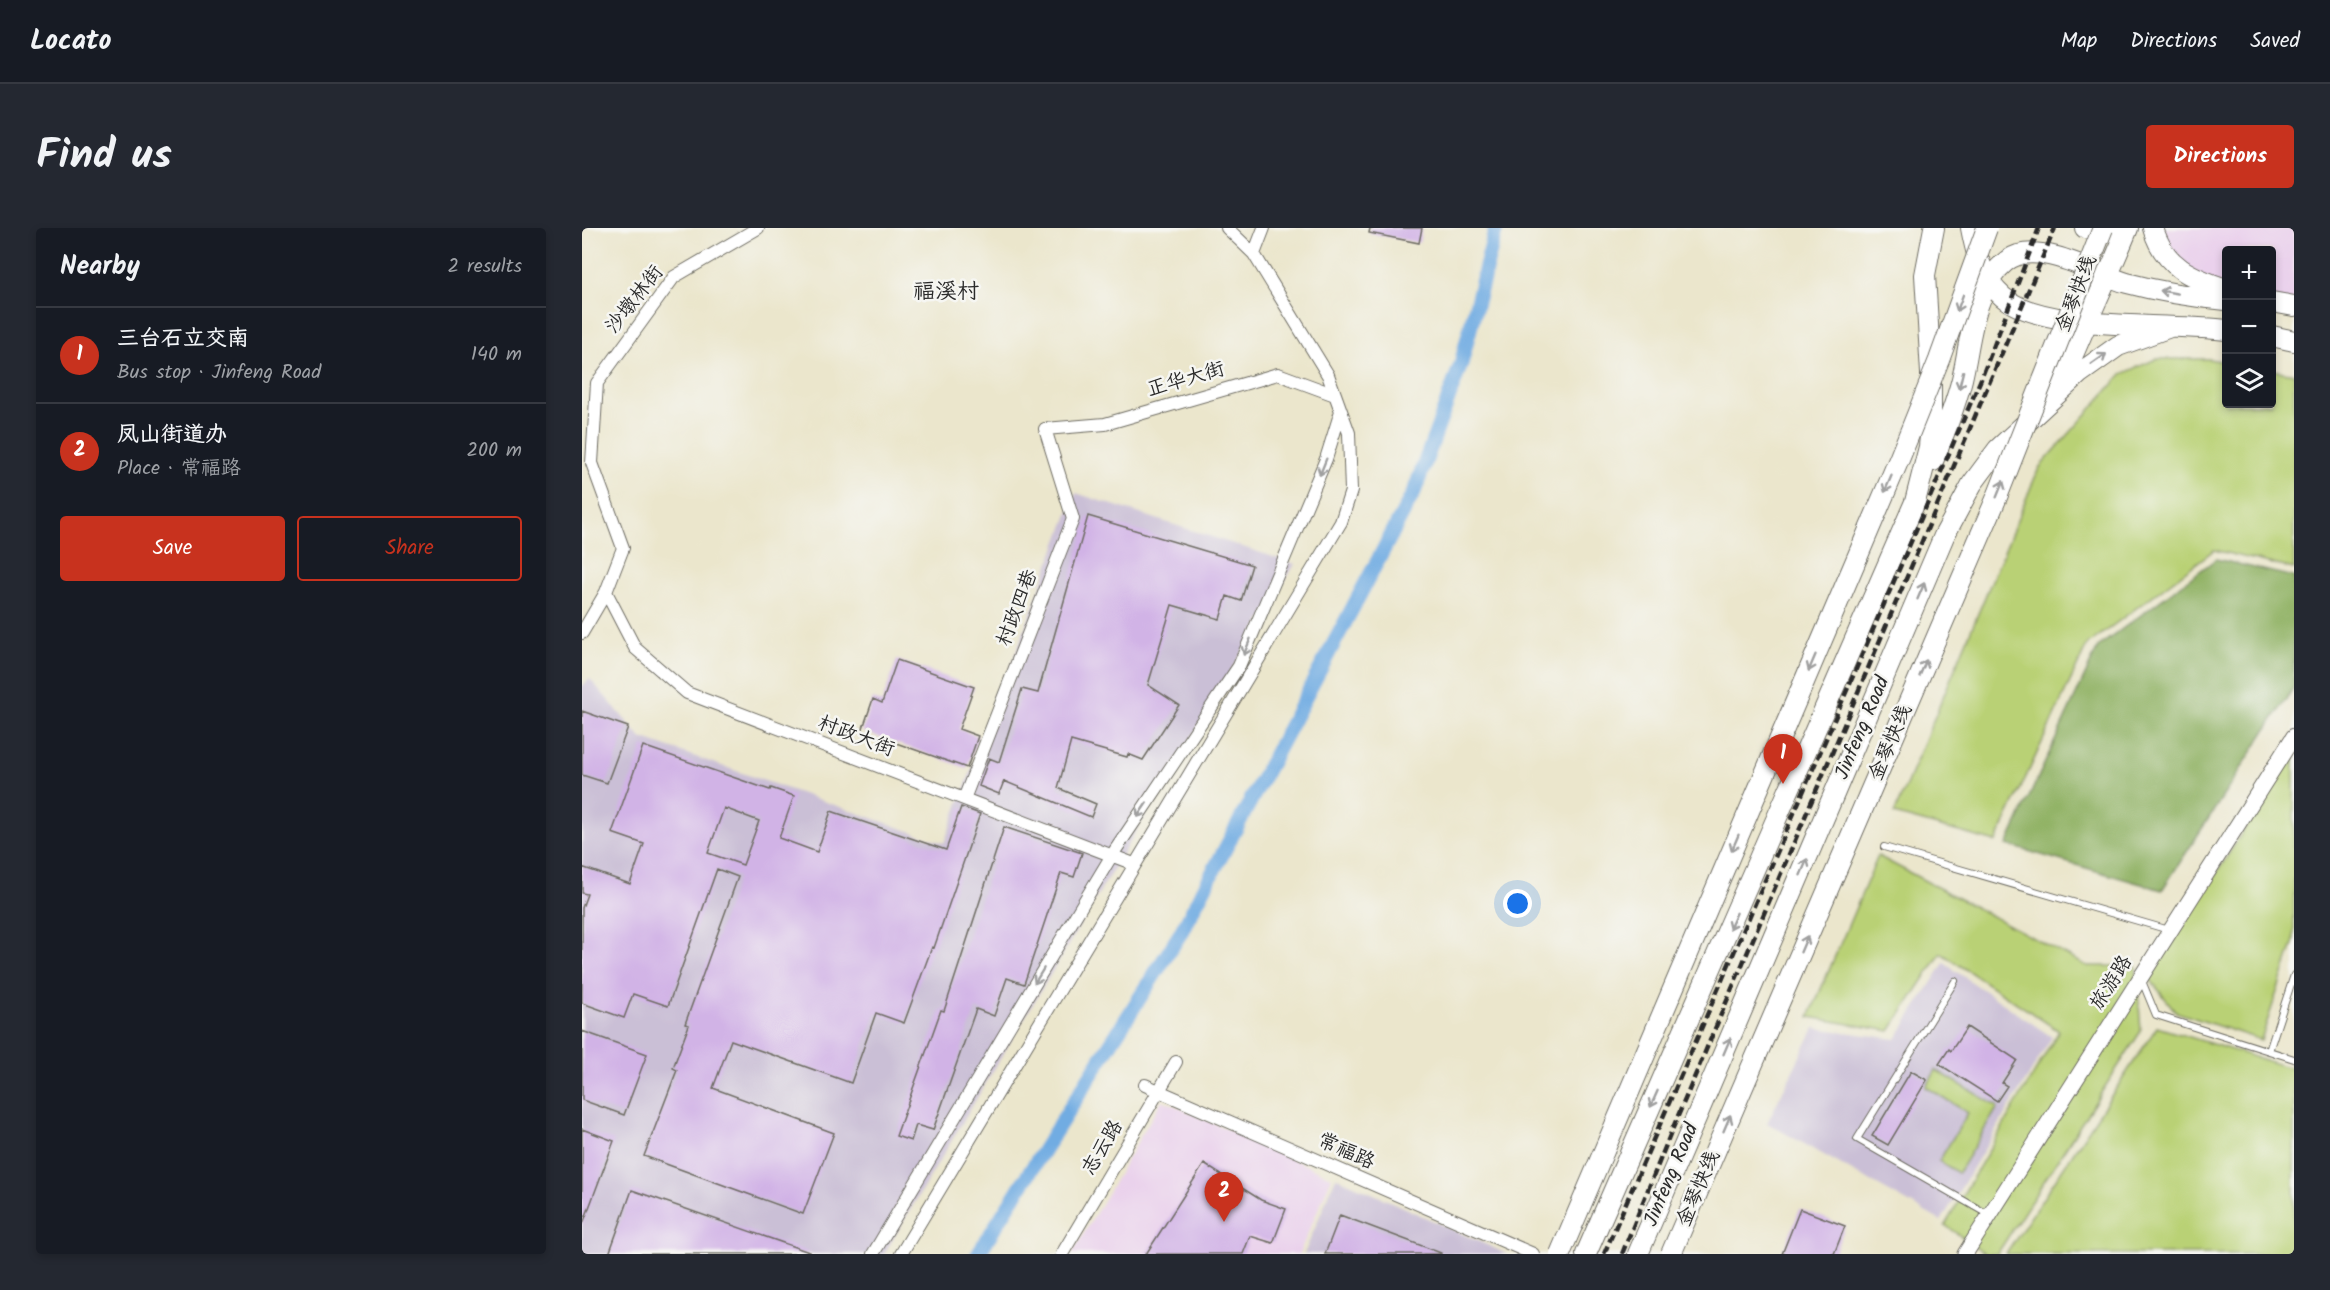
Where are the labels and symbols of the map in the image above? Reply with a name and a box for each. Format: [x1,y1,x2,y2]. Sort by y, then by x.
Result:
street label: 金琴快线 [2048,251,2106,337]
street label: 沙墩林街 [598,259,672,341]
district label: 福溪村 [913,275,979,310]
one-way arrow [2159,287,2179,298]
one-way arrow [1954,293,1965,312]
one-way arrow [2091,353,2107,365]
street label: 正华大街 [1143,354,1229,406]
one-way arrow [1955,370,1967,389]
one-way arrow [1317,457,1328,476]
one-way arrow [1882,474,1893,493]
one-way arrow [1995,481,2006,499]
street label: 村政四巷 [989,564,1048,651]
one-way arrow [1916,582,1927,600]
one-way arrow [1241,637,1252,655]
one-way arrow [1806,654,1817,672]
one-way arrow [1917,660,1929,678]
street label: Jinfeng Road [1827,670,1900,785]
street label: 金琴快线 [1861,700,1921,786]
street label: 村政大街 [813,708,899,766]
pin: 1 [1764,734,1802,784]
one-way arrow [1136,802,1148,818]
one-way arrow [1729,833,1741,851]
one-way arrow [1799,858,1810,876]
your location [1503,889,1532,918]
one-way arrow [1727,912,1738,930]
one-way arrow [1799,935,1810,954]
street label: 旅游路 [2083,948,2142,1017]
one-way arrow [1033,967,1045,984]
one-way arrow [1722,1037,1733,1056]
one-way arrow [1647,1090,1659,1108]
street label: 志云路 [1074,1113,1133,1182]
one-way arrow [1722,1114,1733,1133]
street label: Jinfeng Road [1636,1117,1709,1232]
street label: 常福路 [1312,1125,1381,1179]
street label: 金琴快线 [1669,1146,1729,1232]
pin: 2 [1204,1172,1244,1222]

